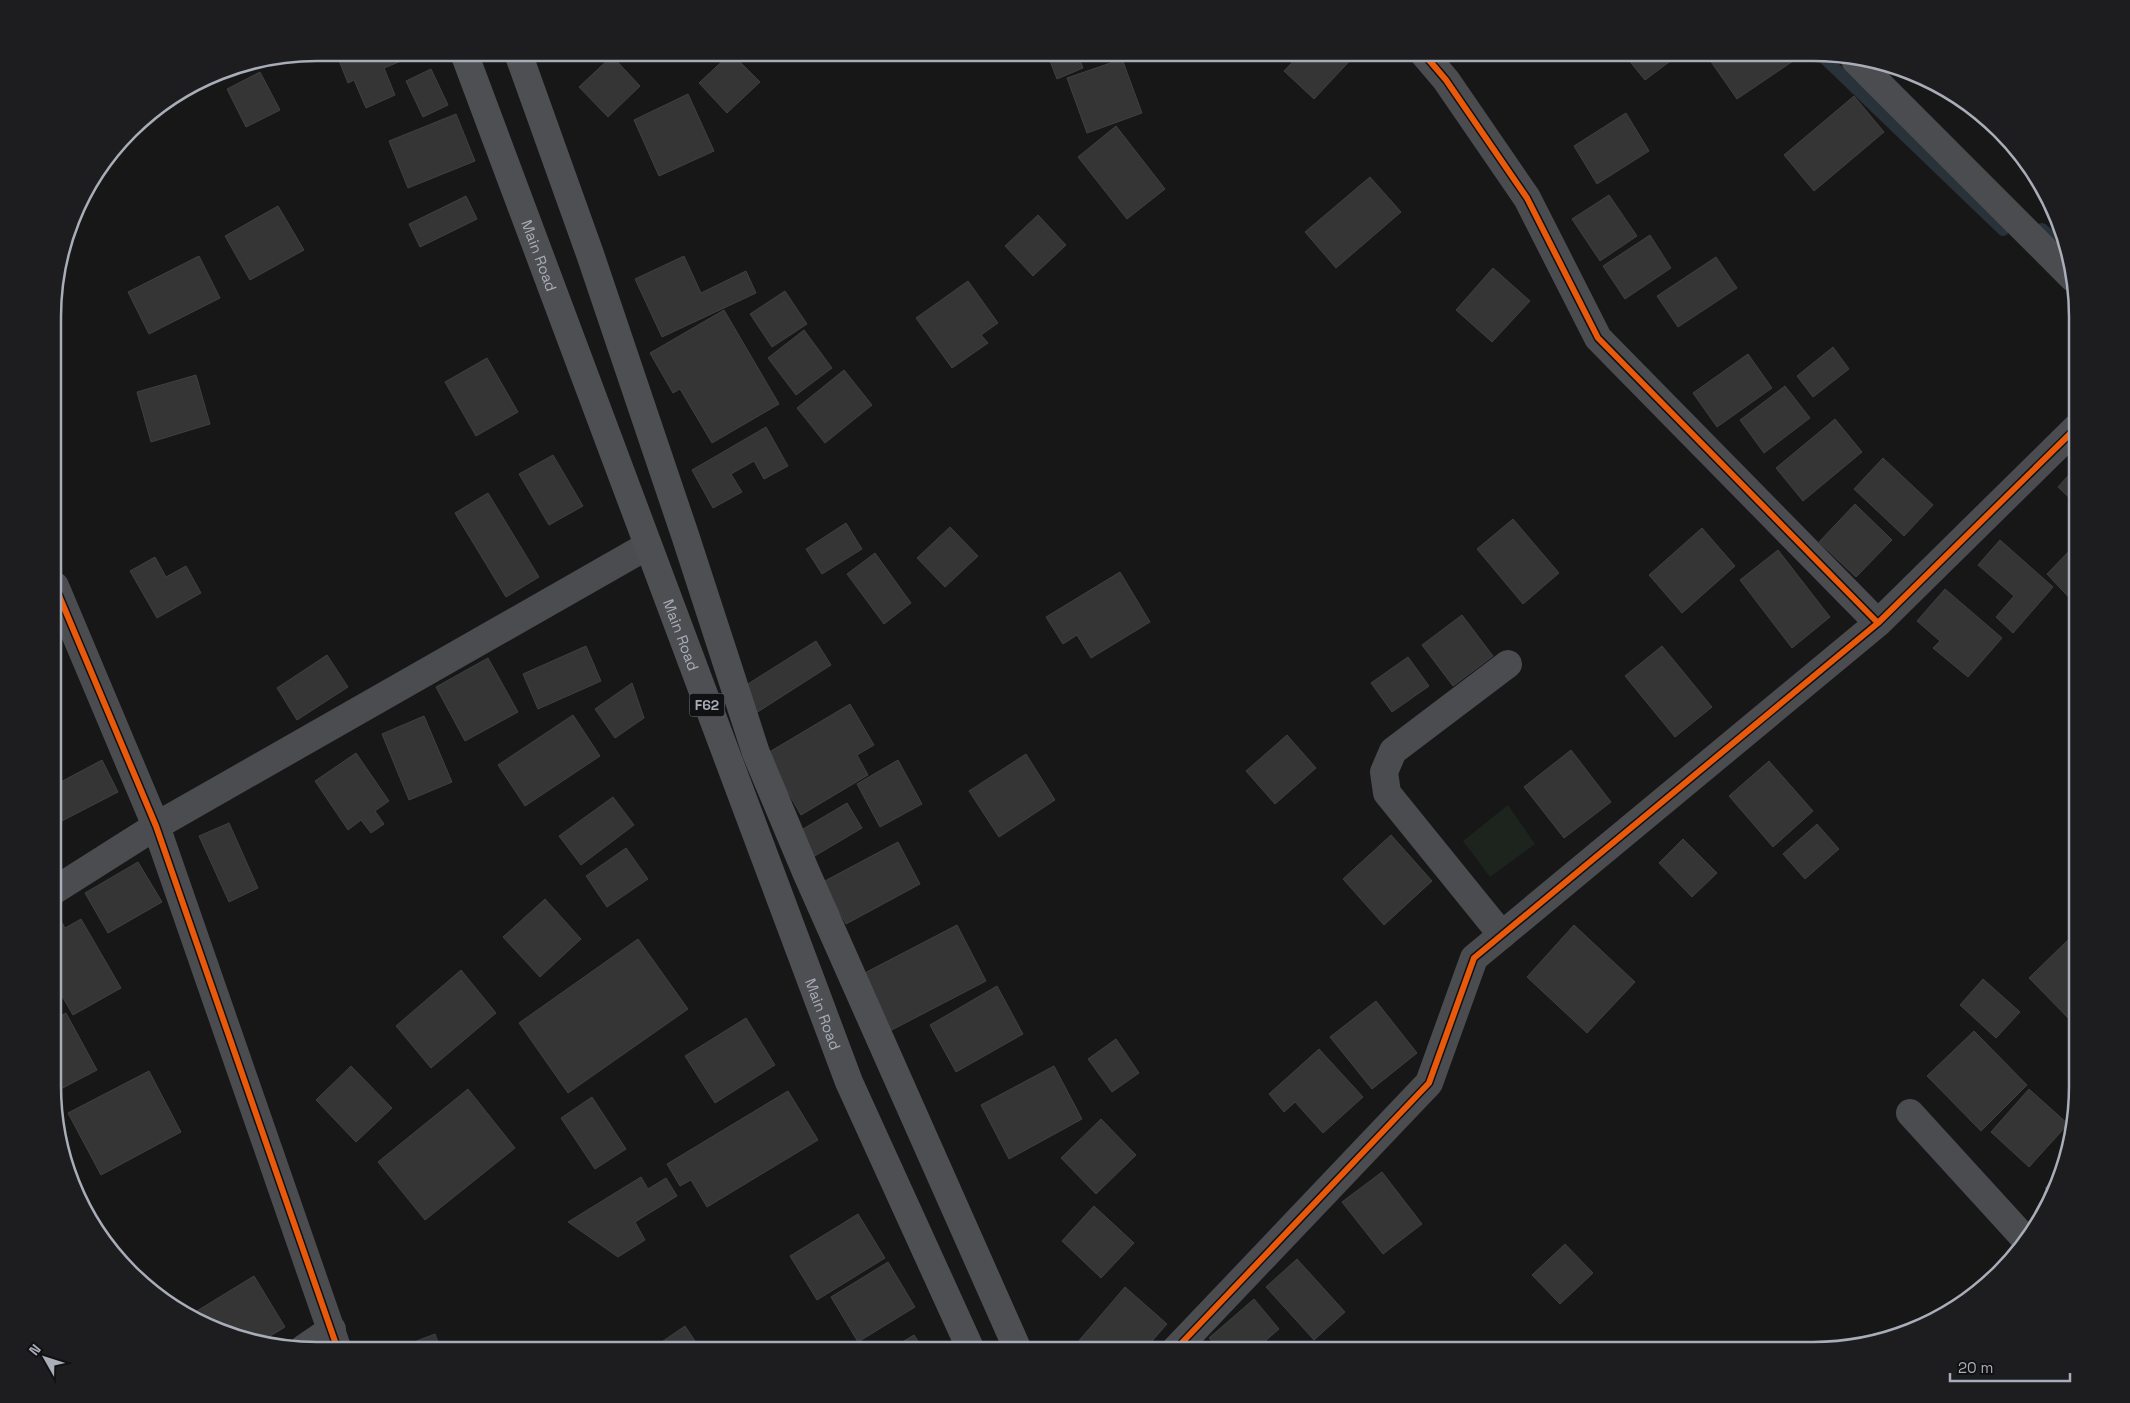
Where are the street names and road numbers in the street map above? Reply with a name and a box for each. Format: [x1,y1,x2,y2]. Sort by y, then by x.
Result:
street label: Main Road [518,217,562,294]
street label: Main Road [660,596,704,673]
road number: F62 [690,694,724,716]
street label: Main Road [801,975,846,1052]

